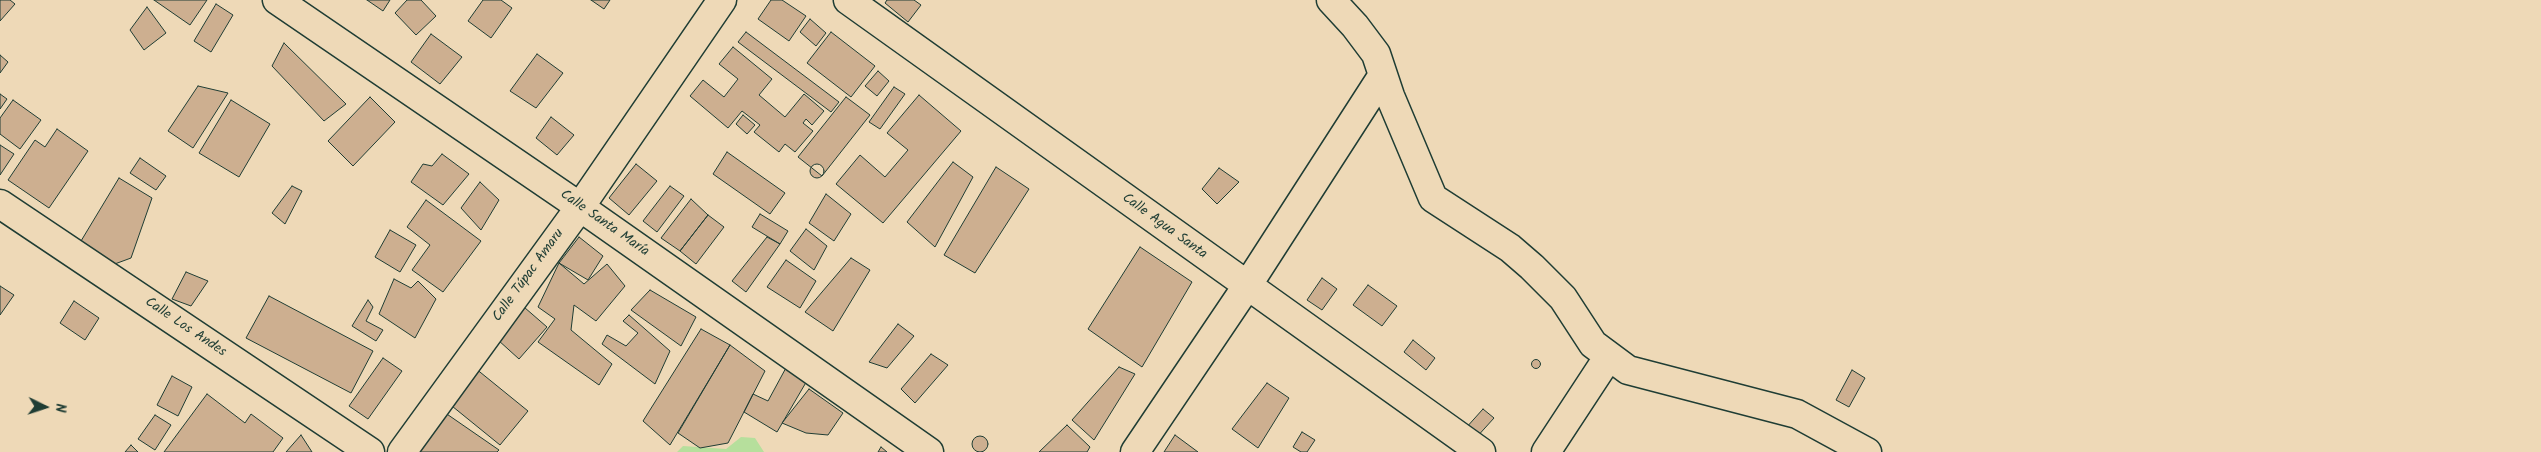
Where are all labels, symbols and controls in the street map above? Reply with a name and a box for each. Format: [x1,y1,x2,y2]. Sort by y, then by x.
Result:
street label: Calle Santa María [556,187,652,261]
street label: Calle Agua Santa [1118,190,1210,264]
street label: Calle Túpac Amaru [490,226,568,326]
street label: Calle Los Andes [141,295,229,361]
north arrow [20,382,70,432]
text: N [49,403,71,413]

